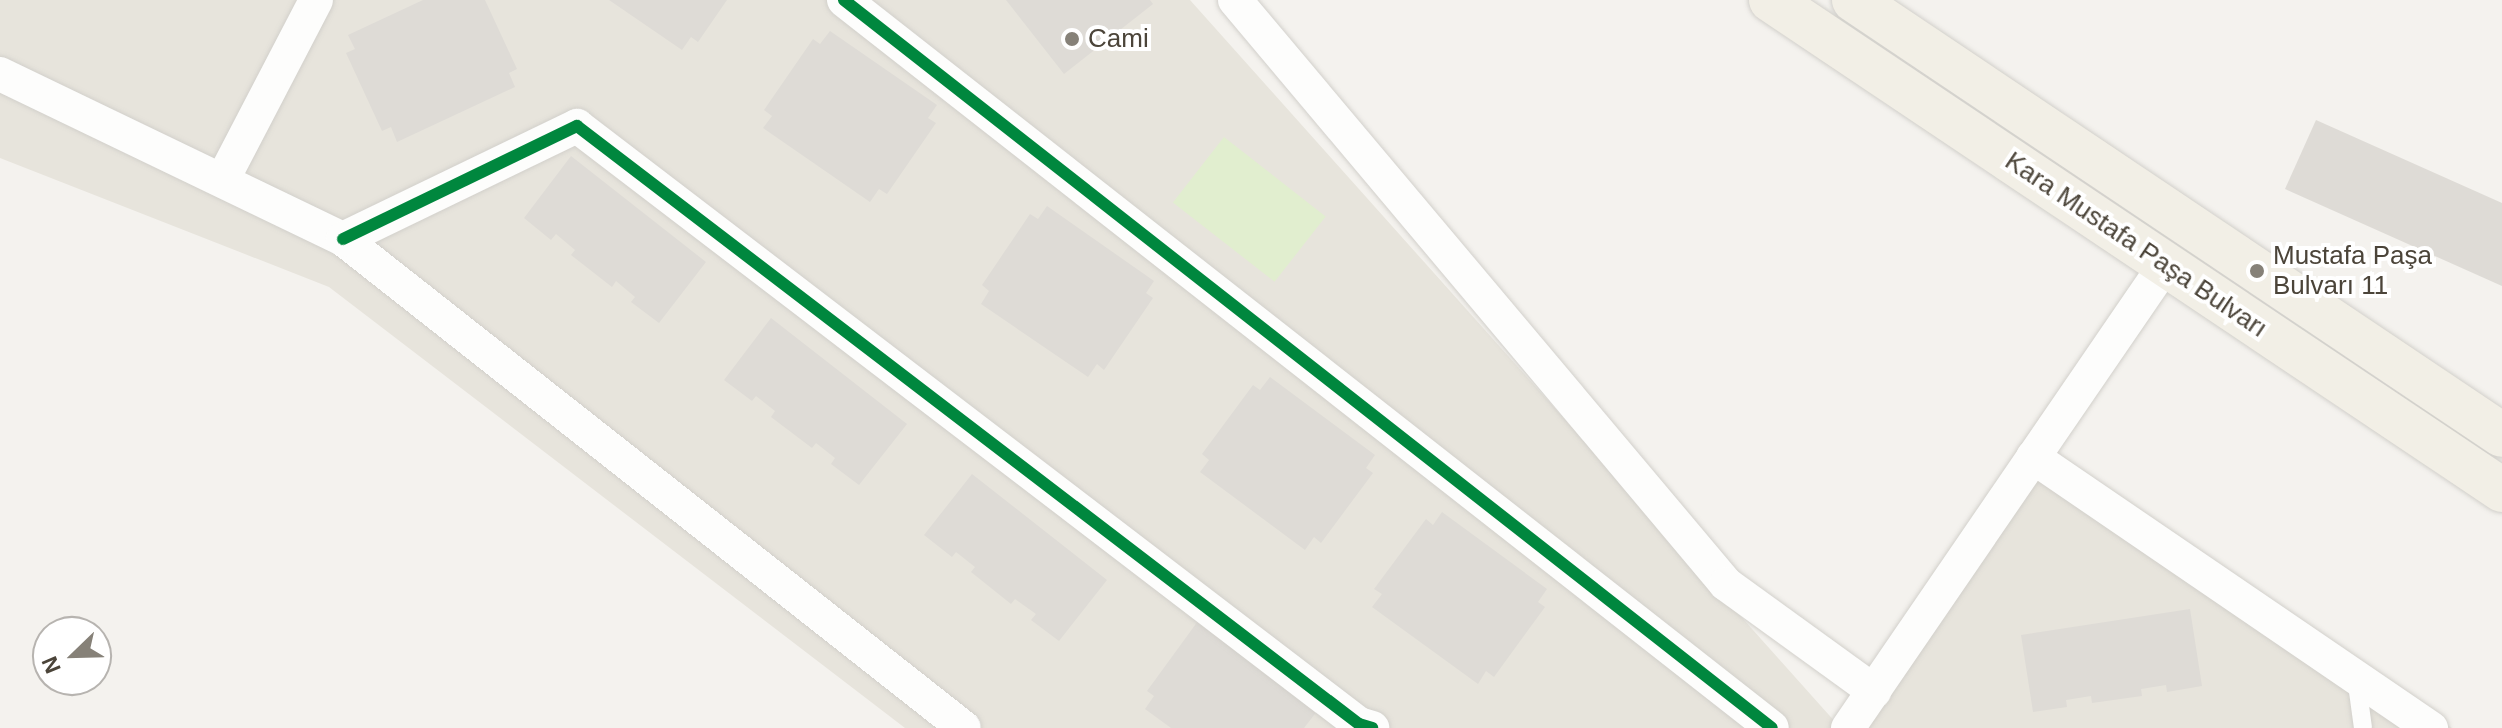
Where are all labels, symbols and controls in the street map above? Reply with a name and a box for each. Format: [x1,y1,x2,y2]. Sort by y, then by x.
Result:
place label: Cami [1088,23,1149,55]
marker: Cami [1063,30,1081,48]
street label: Kara Mustafa Paşa Bulvarı [1999,146,2273,344]
place label: Mustafa Paşa Bulvarı 11 [2273,240,2432,302]
marker: Mustafa Paşa Bulvarı 11 [2248,262,2266,280]
north arrow [32,616,112,696]
text: N [37,653,66,677]

